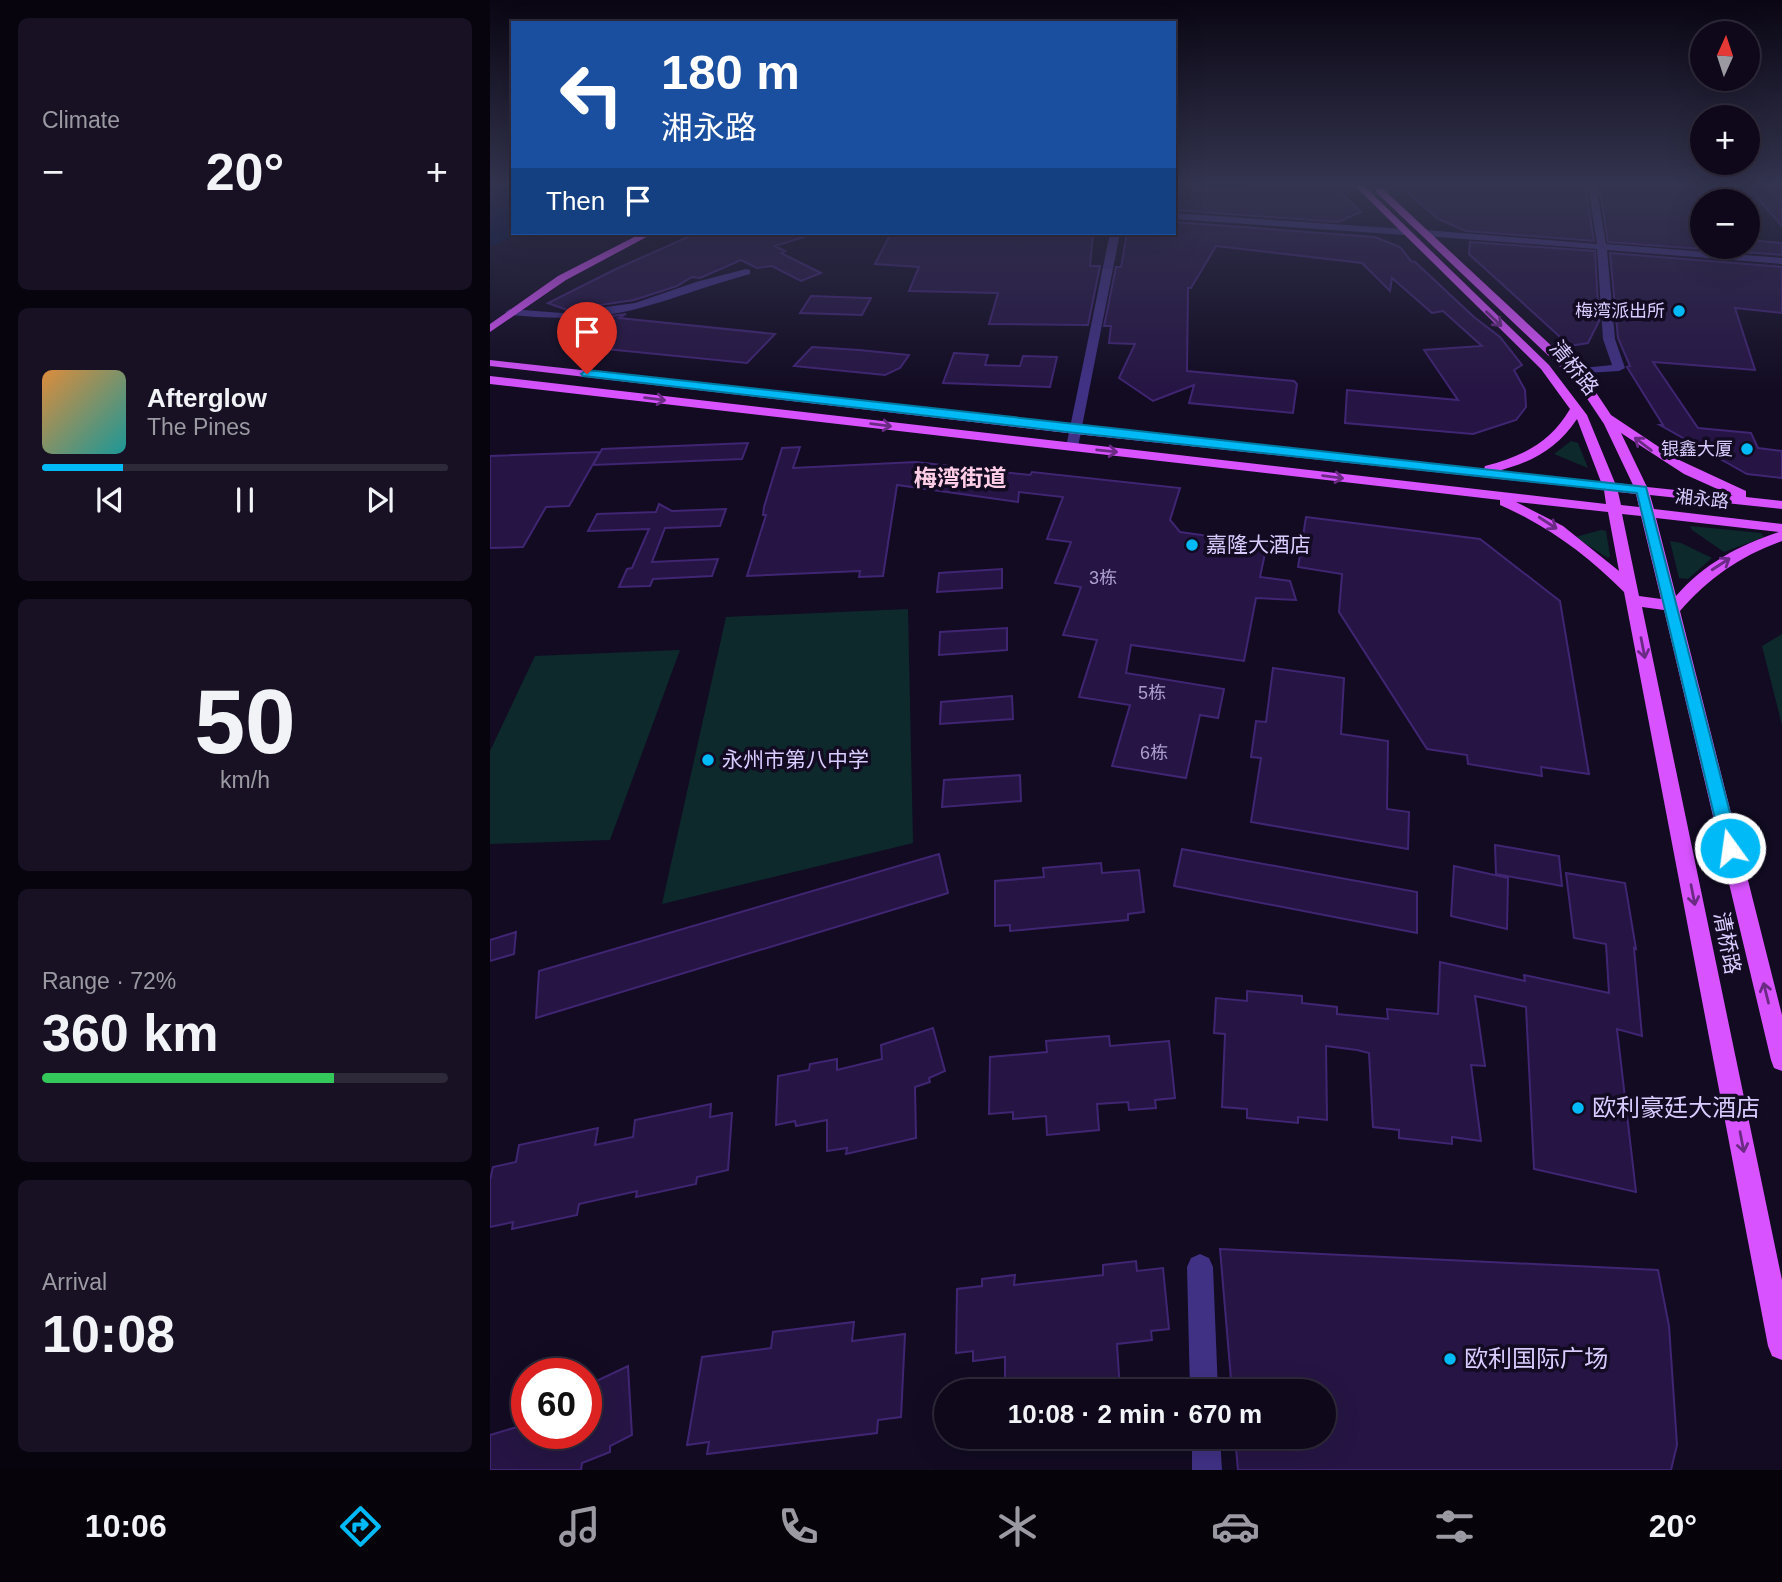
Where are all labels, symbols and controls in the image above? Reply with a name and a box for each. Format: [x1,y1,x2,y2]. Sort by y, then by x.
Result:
north arrow [1690,21,1760,91]
map controls [1690,21,1760,259]
text: 180 m [661,45,800,99]
icon: left [546,49,637,140]
button: + [1690,105,1760,175]
text: Climate [42,107,120,133]
text: 湘永路 [661,110,757,146]
text: 20° [206,143,284,201]
text: − [42,151,64,193]
text: + [426,151,448,193]
icon: arrive [619,182,657,220]
text: Then [546,186,605,216]
button: − [1690,189,1760,259]
place label: 梅湾派出所 [1575,301,1665,321]
pin [557,302,617,374]
marker: 梅湾派出所 [1671,303,1687,319]
one-way arrow [1486,310,1503,327]
icon: arrive [568,313,606,351]
street label: 清桥路 [1546,336,1603,399]
text: Afterglow [147,383,267,413]
one-way arrow [643,393,666,406]
text: The Pines [147,414,251,440]
one-way arrow [869,419,892,432]
one-way arrow [1634,436,1653,451]
place label: 银鑫大厦 [1661,439,1733,459]
marker: 银鑫大厦 [1739,441,1755,457]
one-way arrow [1095,444,1118,457]
district label: 梅湾街道 [914,465,1006,491]
one-way arrow [1321,470,1344,483]
icon: previous [91,481,129,519]
icon: pause [226,481,264,519]
icon: next [361,481,399,519]
street label: 湘永路 [1674,486,1730,512]
one-way arrow [1537,516,1557,530]
place label: 嘉隆大酒店 [1206,533,1311,556]
marker: 嘉隆大酒店 [1184,537,1200,553]
one-way arrow [1711,556,1730,571]
house number: 3栋 [1089,568,1117,588]
one-way arrow [1636,636,1650,659]
text: 50 [194,671,296,772]
house number: 5栋 [1138,683,1166,703]
house number: 6栋 [1140,743,1168,763]
place label: 永州市第八中学 [722,748,869,771]
marker: 永州市第八中学 [700,752,716,768]
text: km/h [220,767,270,793]
position arrow [1693,811,1767,885]
one-way arrow [1686,883,1700,906]
street label: 清桥路 [1710,910,1745,976]
text: Range · 72% [42,968,176,994]
one-way arrow [1759,982,1772,1005]
text: 360 km [42,1004,218,1062]
place label: 欧利豪廷大酒店 [1592,1094,1760,1121]
marker: 欧利豪廷大酒店 [1570,1100,1586,1116]
one-way arrow [1735,1130,1749,1153]
text: Arrival [42,1269,107,1295]
text: 10:08 [42,1305,175,1363]
place label: 欧利国际广场 [1464,1345,1608,1372]
marker: 欧利国际广场 [1442,1351,1458,1367]
speed limit sign: 60 [511,1358,602,1449]
text: 10:08 · 2 min · 670 m [1008,1399,1262,1429]
icon: directions [336,1502,385,1551]
icon: music [555,1502,604,1551]
icon: phone [774,1502,823,1551]
icon: climate [993,1502,1042,1551]
icon: car [1211,1502,1260,1551]
icon: filters [1430,1502,1479,1551]
text: 10:06 [85,1508,167,1544]
text: 20° [1649,1508,1697,1544]

